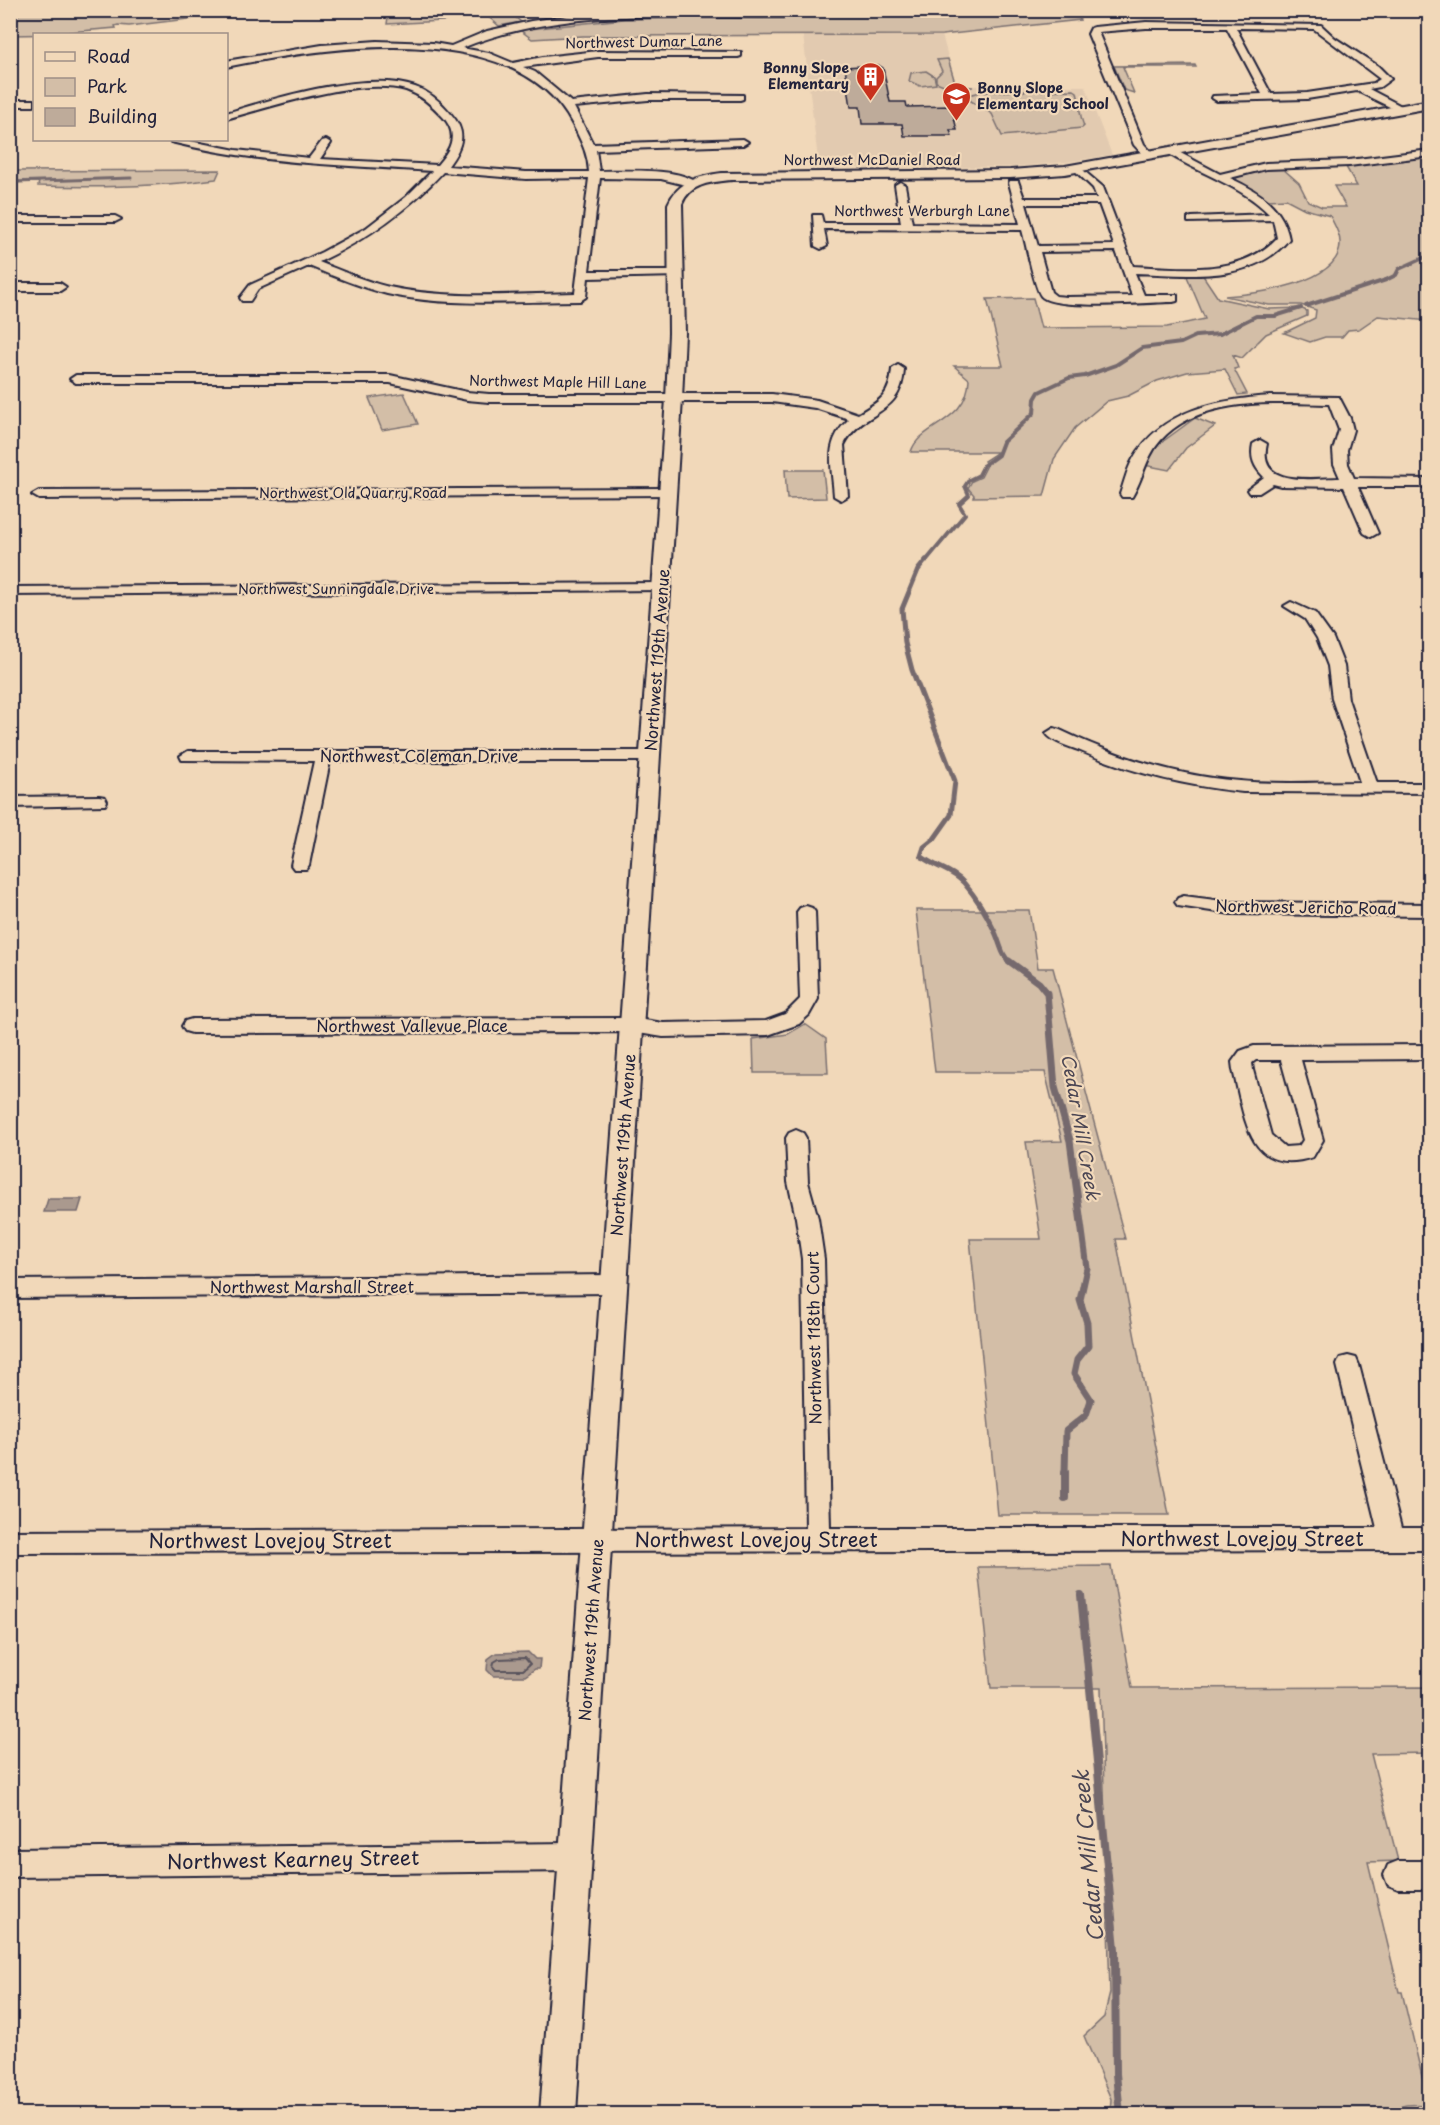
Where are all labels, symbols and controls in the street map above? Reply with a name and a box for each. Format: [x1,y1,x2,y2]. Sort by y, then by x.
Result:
street label: Northwest Dumar Lane [565,30,723,53]
legend [33,33,228,141]
text: Road [87,42,131,69]
place label: Bonny Slope Elementary [763,57,849,94]
building icon: Bonny Slope Elementary [854,60,886,102]
text: Park [87,72,127,99]
place label: Bonny Slope Elementary School [977,77,1109,114]
school or university icon: Bonny Slope Elementary School [940,80,972,122]
text: Building [87,102,157,129]
street label: Northwest McDaniel Road [784,149,960,170]
street label: Northwest Werburgh Lane [834,200,1010,221]
street label: Northwest Maple Hill Lane [469,369,647,394]
street label: Northwest Old Quarry Road [259,482,447,503]
street label: Northwest 119th Avenue [638,568,674,752]
street label: Northwest Sunningdale Drive [238,578,434,599]
street label: Northwest Coleman Drive [320,743,518,767]
street label: Northwest Jericho Road [1215,892,1397,920]
street label: Northwest Vallevue Place [316,1013,508,1037]
water label: Cedar Mill Creek [1055,1052,1108,1203]
street label: Northwest 119th Avenue [604,1053,640,1237]
street label: Northwest 118th Court [799,1251,827,1425]
street label: Northwest Marshall Street [210,1274,415,1298]
street label: Northwest Lovejoy Street [1120,1523,1364,1553]
street label: Northwest Lovejoy Street [634,1524,878,1554]
street label: Northwest Lovejoy Street [148,1525,392,1555]
street label: Northwest 119th Avenue [572,1538,608,1722]
water label: Cedar Mill Creek [1063,1768,1110,1943]
street label: Northwest Kearney Street [167,1842,419,1876]

